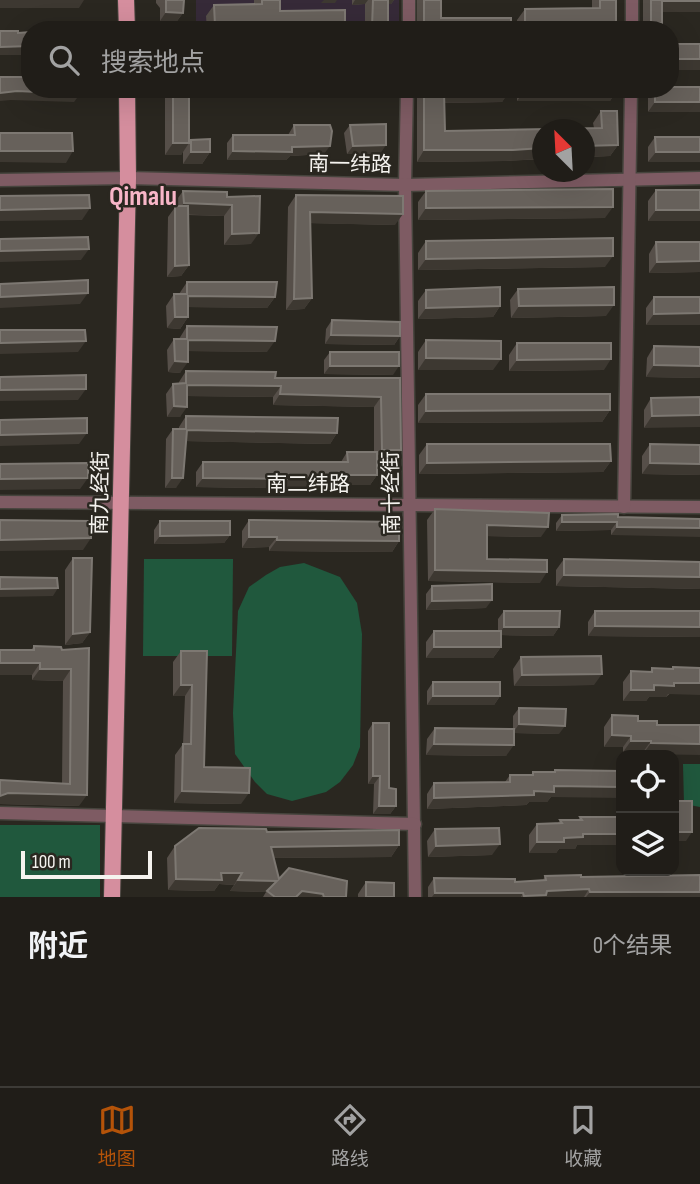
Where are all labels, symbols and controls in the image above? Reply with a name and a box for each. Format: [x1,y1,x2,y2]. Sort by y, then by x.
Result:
search box [21,21,679,98]
icon: search [45,41,83,79]
text: 搜索地点 [101,48,205,79]
north arrow [532,119,595,182]
street label: 南一纬路 [308,151,392,178]
district label: Qimalu [109,180,177,213]
street label: 南九经街 [87,451,114,535]
street label: 南十经街 [378,451,405,535]
street label: 南二纬路 [266,472,350,497]
map controls [616,750,679,876]
button: locate [616,750,679,813]
button: layers [616,813,679,876]
scale bar [21,848,152,880]
text: 100 m [32,851,71,874]
text: 附近 [28,929,88,965]
text: 0个结果 [593,932,672,960]
tab: 地图 [98,1101,136,1171]
tab: 路线 [331,1101,369,1171]
tab: 收藏 [564,1101,602,1171]

